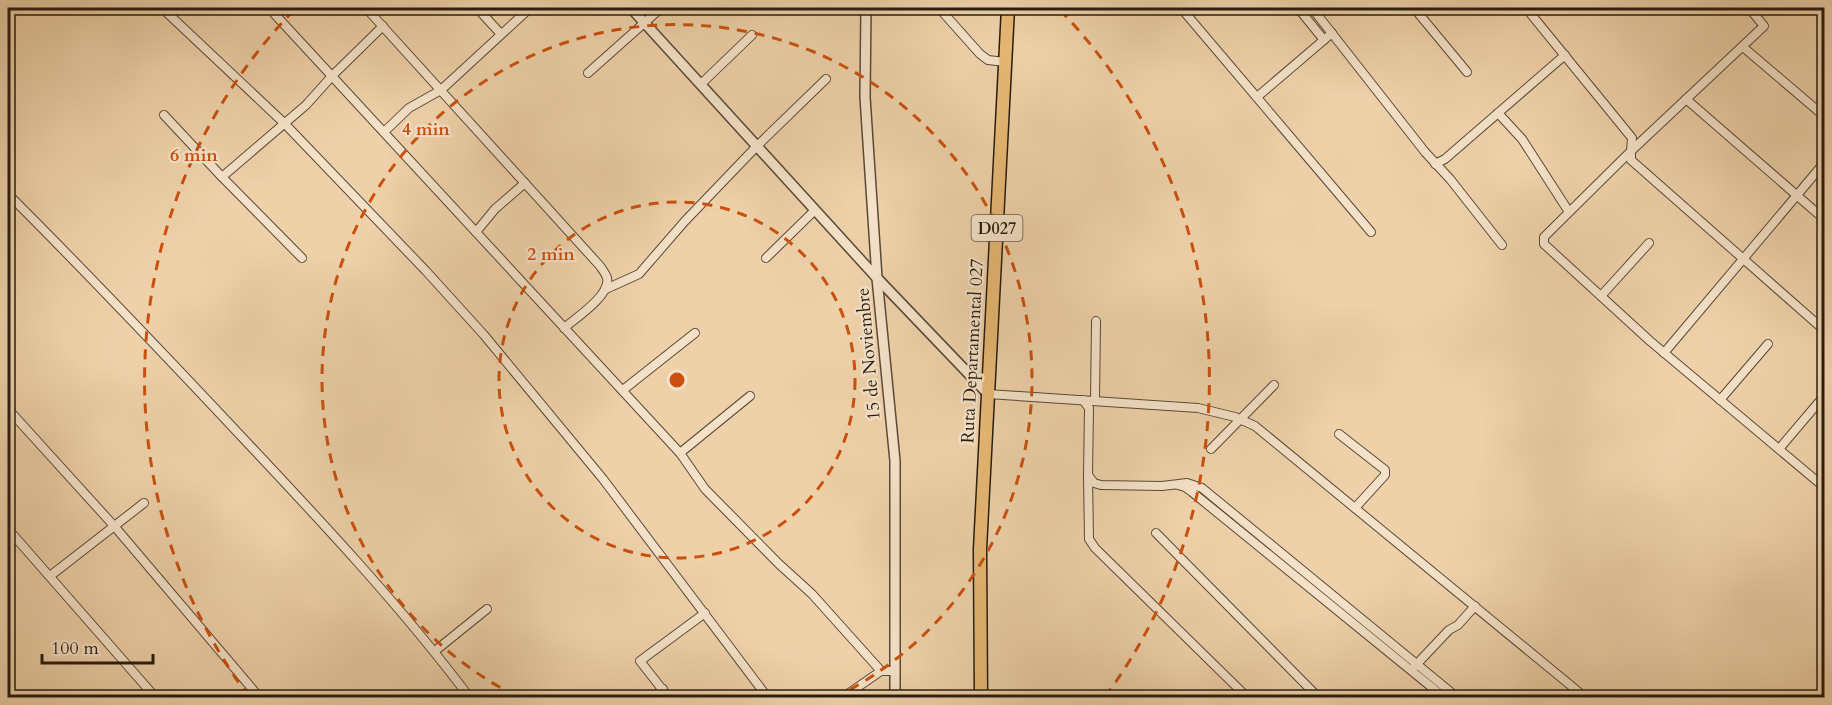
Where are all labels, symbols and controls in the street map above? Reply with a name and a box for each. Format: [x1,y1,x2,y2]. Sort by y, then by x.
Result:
text: 4 min [402,117,450,142]
text: 6 min [170,143,218,168]
road number: D027 [972,215,1022,241]
text: 2 min [527,242,575,267]
street label: Ruta Departamental 027 [955,258,990,444]
street label: 15 de Noviembre [850,287,887,421]
centre of rings [667,370,687,390]
scale bar [42,627,153,665]
text: 100 m [51,636,99,661]

